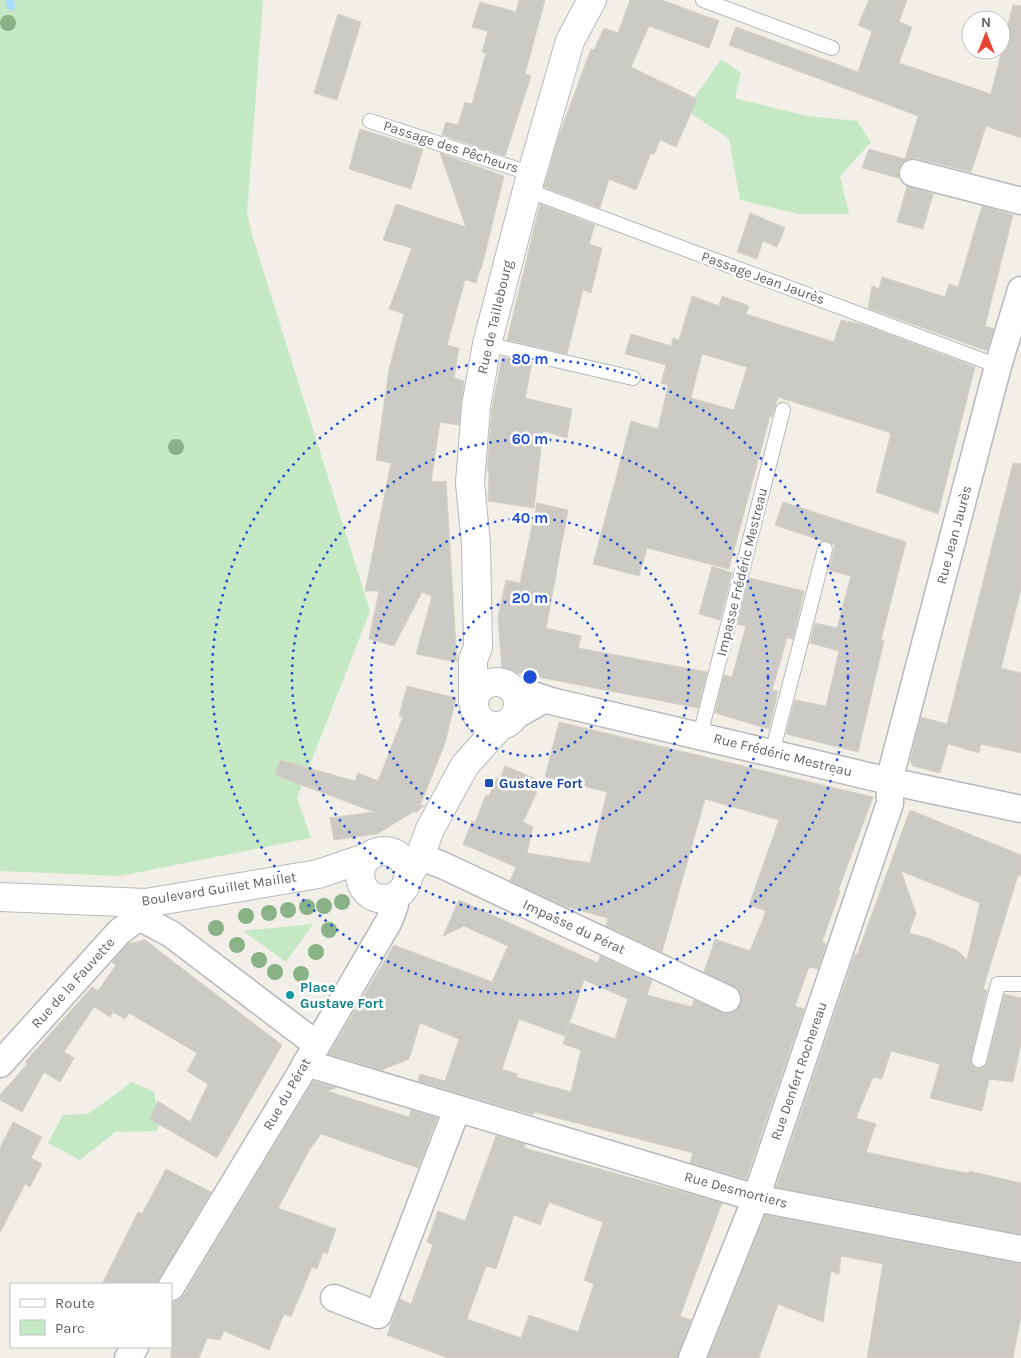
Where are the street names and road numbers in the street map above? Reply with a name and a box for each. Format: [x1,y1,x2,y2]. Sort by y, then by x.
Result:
street label: Passage des Pêcheurs [381,117,521,177]
street label: Passage Jean Jaurès [699,248,827,308]
street label: Rue de Taillebourg [474,258,516,376]
street label: Rue Jean Jaurès [933,484,975,586]
street label: Impasse Frédéric Mestreau [713,486,771,658]
street label: Rue Frédéric Mestreau [712,730,854,780]
street label: Boulevard Guillet Maillet [140,868,298,910]
street label: Impasse du Pérat [520,896,628,958]
street label: Rue de la Fauvette [28,934,118,1032]
street label: Rue Denfert Rochereau [767,999,831,1143]
street label: Rue du Pérat [259,1055,315,1133]
street label: Rue Desmortiers [683,1168,789,1212]

